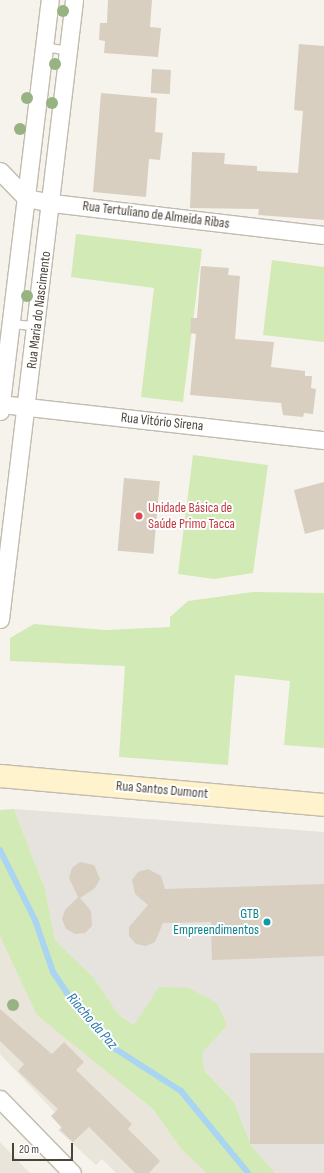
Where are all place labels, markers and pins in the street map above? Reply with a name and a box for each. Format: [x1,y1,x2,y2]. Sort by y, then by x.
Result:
place label: Unidade Básica de Saúde Primo Tacca [148,500,235,532]
marker: Unidade Básica de Saúde Primo Tacca [133,510,145,522]
place label: GTB Empreendimentos [173,906,259,938]
marker: GTB Empreendimentos [262,917,272,927]

